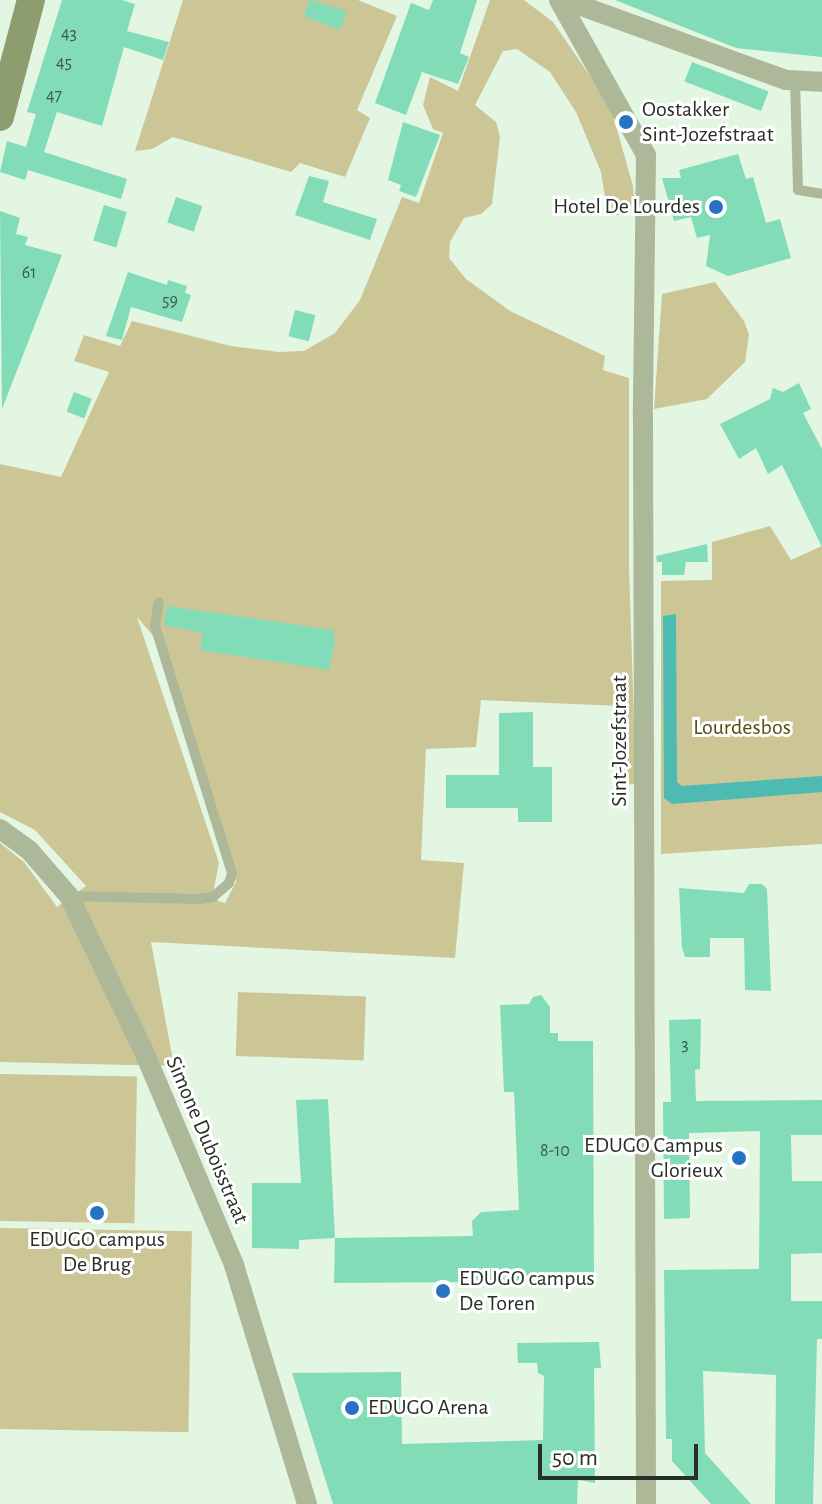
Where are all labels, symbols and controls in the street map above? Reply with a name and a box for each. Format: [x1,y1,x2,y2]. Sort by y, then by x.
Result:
house number: 43 [61,23,77,45]
house number: 45 [56,52,72,74]
house number: 47 [46,85,62,107]
place label: Oostakker Sint-Jozefstraat [642,96,774,148]
marker: Oostakker Sint-Jozefstraat [617,113,635,131]
place label: Hotel De Lourdes [553,194,700,220]
marker: Hotel De Lourdes [707,198,725,216]
house number: 61 [22,262,36,284]
house number: 59 [162,290,178,312]
street label: Sint-Jozefstraat [607,675,633,807]
park label: Lourdesbos [693,715,791,741]
house number: 3 [681,1034,689,1056]
street label: Simone Duboisstraat [160,1052,254,1228]
place label: EDUGO Campus Glorieux [584,1132,723,1184]
house number: 8-10 [540,1140,570,1162]
marker: EDUGO Campus Glorieux [730,1149,748,1167]
marker: EDUGO campus De Brug [88,1204,106,1222]
place label: EDUGO campus De Brug [29,1226,165,1278]
place label: EDUGO campus De Toren [459,1265,595,1316]
marker: EDUGO campus De Toren [434,1282,452,1300]
place label: EDUGO Arena [368,1395,489,1421]
marker: EDUGO Arena [343,1399,361,1417]
scale bar [542,1428,702,1478]
text: 50 m [552,1446,598,1470]

